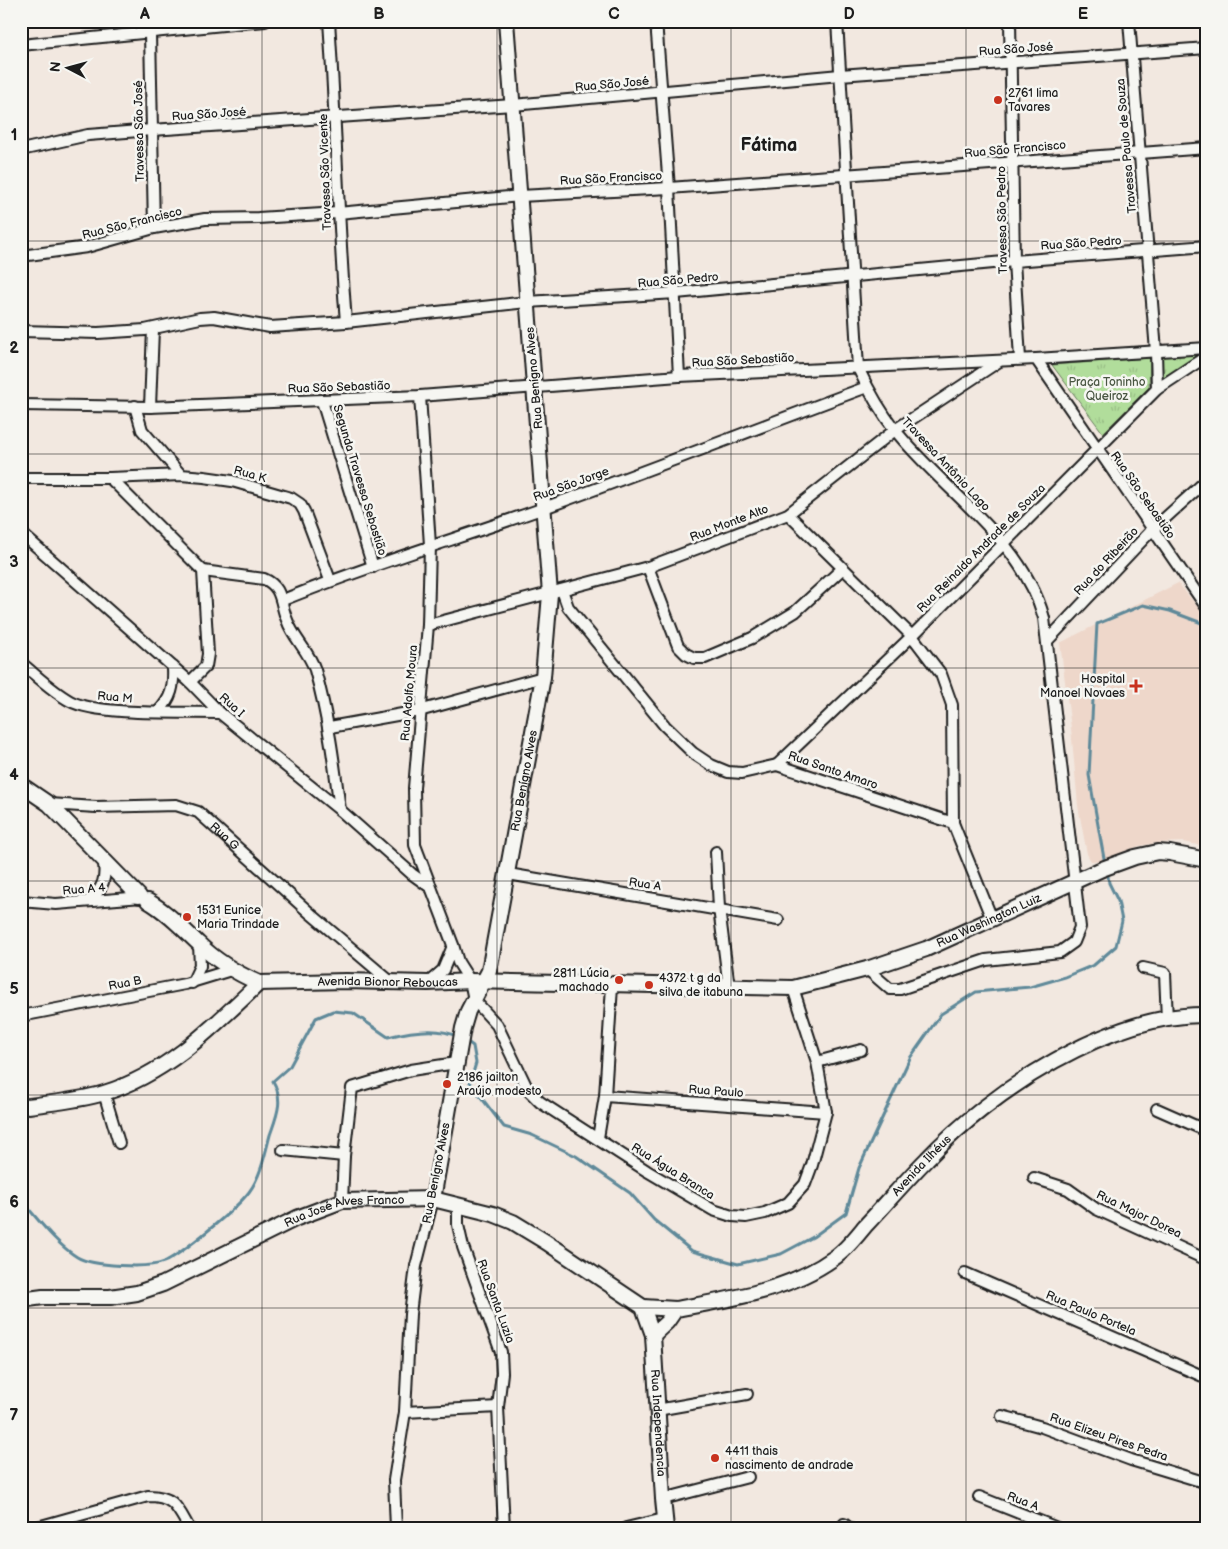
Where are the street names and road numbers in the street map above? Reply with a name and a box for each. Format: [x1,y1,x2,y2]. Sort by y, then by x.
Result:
street label: Rua São José [978,39,1054,60]
street label: Rua São José [574,74,650,95]
street label: Travessa Paulo de Souza [1113,78,1140,214]
street label: Travessa São José [131,80,148,182]
street label: Rua São José [171,104,247,125]
street label: Travessa São Vicente [316,113,335,231]
street label: Rua São Francisco [963,138,1067,161]
street label: Travessa São Pedro [994,166,1011,274]
street label: Rua São Francisco [560,168,663,189]
street label: Rua São Francisco [81,204,184,243]
street label: Rua São Pedro [1040,233,1122,254]
street label: Rua São Pedro [637,269,719,292]
street label: Rua Benígno Alves [523,326,546,430]
street label: Rua São Sebastião [691,350,795,371]
street label: Rua São Sebastião [287,378,391,397]
street label: Segunda Travessa Sebastião [329,403,390,558]
street label: Travessa Antônio Lago [898,414,993,515]
street label: Rua São Sebastião [1107,449,1178,542]
street label: Rua K [232,463,268,486]
street label: Rua São Jorge [531,464,611,505]
street label: Rua Reinaldo Andrade de Souza [914,481,1049,616]
street label: Rua Monte Alto [688,502,771,545]
street label: Rua do Ribeirão [1071,524,1142,599]
street label: Rua Adolfo Moura [398,644,421,742]
street label: Rua M [97,688,133,707]
street label: Rua I [216,690,248,721]
street label: Rua Benígno Alves [508,729,541,833]
street label: Rua Santo Amaro [786,748,880,793]
street label: Rua G [206,819,242,853]
street label: Rua A [628,875,663,895]
street label: Rua A 4 [62,880,107,899]
street label: Rua Washington Luiz [934,891,1044,951]
street label: Rua B [107,973,143,994]
street label: Avenida Bionor Reboucas [317,974,458,991]
street label: Rua Paulo [688,1082,744,1101]
street label: Rua Benígno Alves [419,1121,454,1225]
street label: Avenida Ilhéus [889,1132,955,1199]
street label: Rua Água Branca [628,1138,718,1203]
street label: Rua Major Dorea [1094,1187,1184,1242]
street label: Rua José Alves Franco [282,1193,405,1231]
street label: Rua Santa Luzia [473,1257,518,1345]
street label: Rua Paulo Portela [1043,1288,1138,1339]
street label: Rua Independencia [647,1369,669,1477]
street label: Rua Elizeu Pires Pedra [1048,1410,1170,1465]
street label: Rua A [1005,1489,1041,1515]

